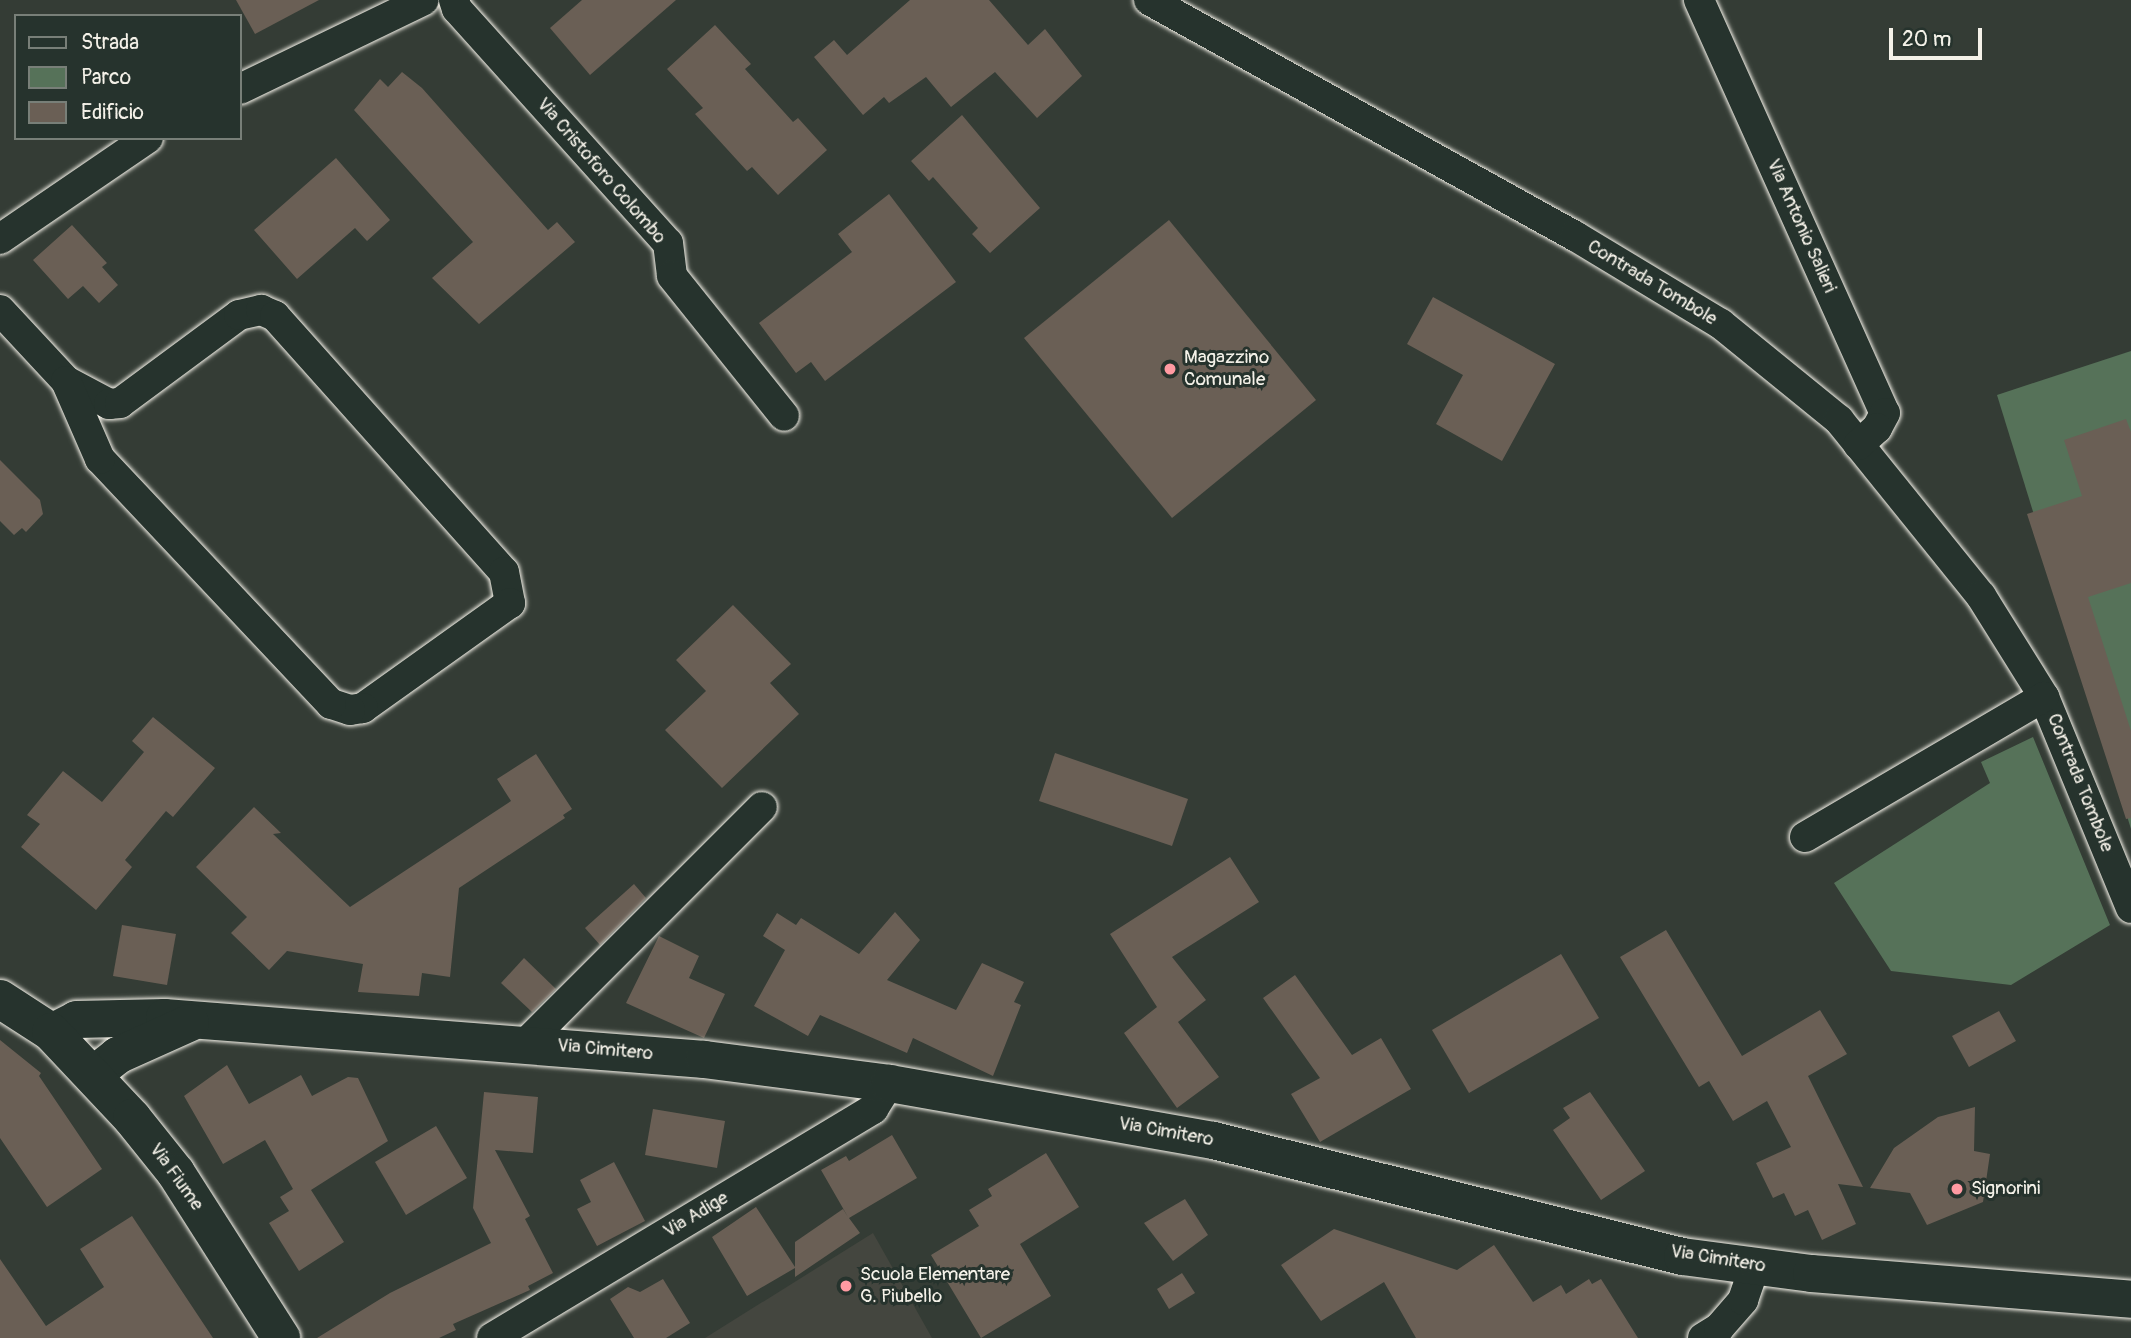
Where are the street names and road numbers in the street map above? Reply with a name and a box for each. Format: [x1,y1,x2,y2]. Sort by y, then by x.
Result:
street label: Via Cristoforo Colombo [531,93,671,249]
street label: Via Antonio Salieri [1761,156,1841,296]
street label: Contrada Tombole [1583,235,1721,331]
street label: Contrada Tombole [2042,710,2118,856]
street label: Via Cimitero [556,1034,654,1066]
street label: Via Cimitero [1117,1112,1215,1152]
street label: Via Fiume [144,1139,208,1215]
street label: Via Adige [659,1187,733,1243]
street label: Via Cimitero [1669,1240,1767,1278]

